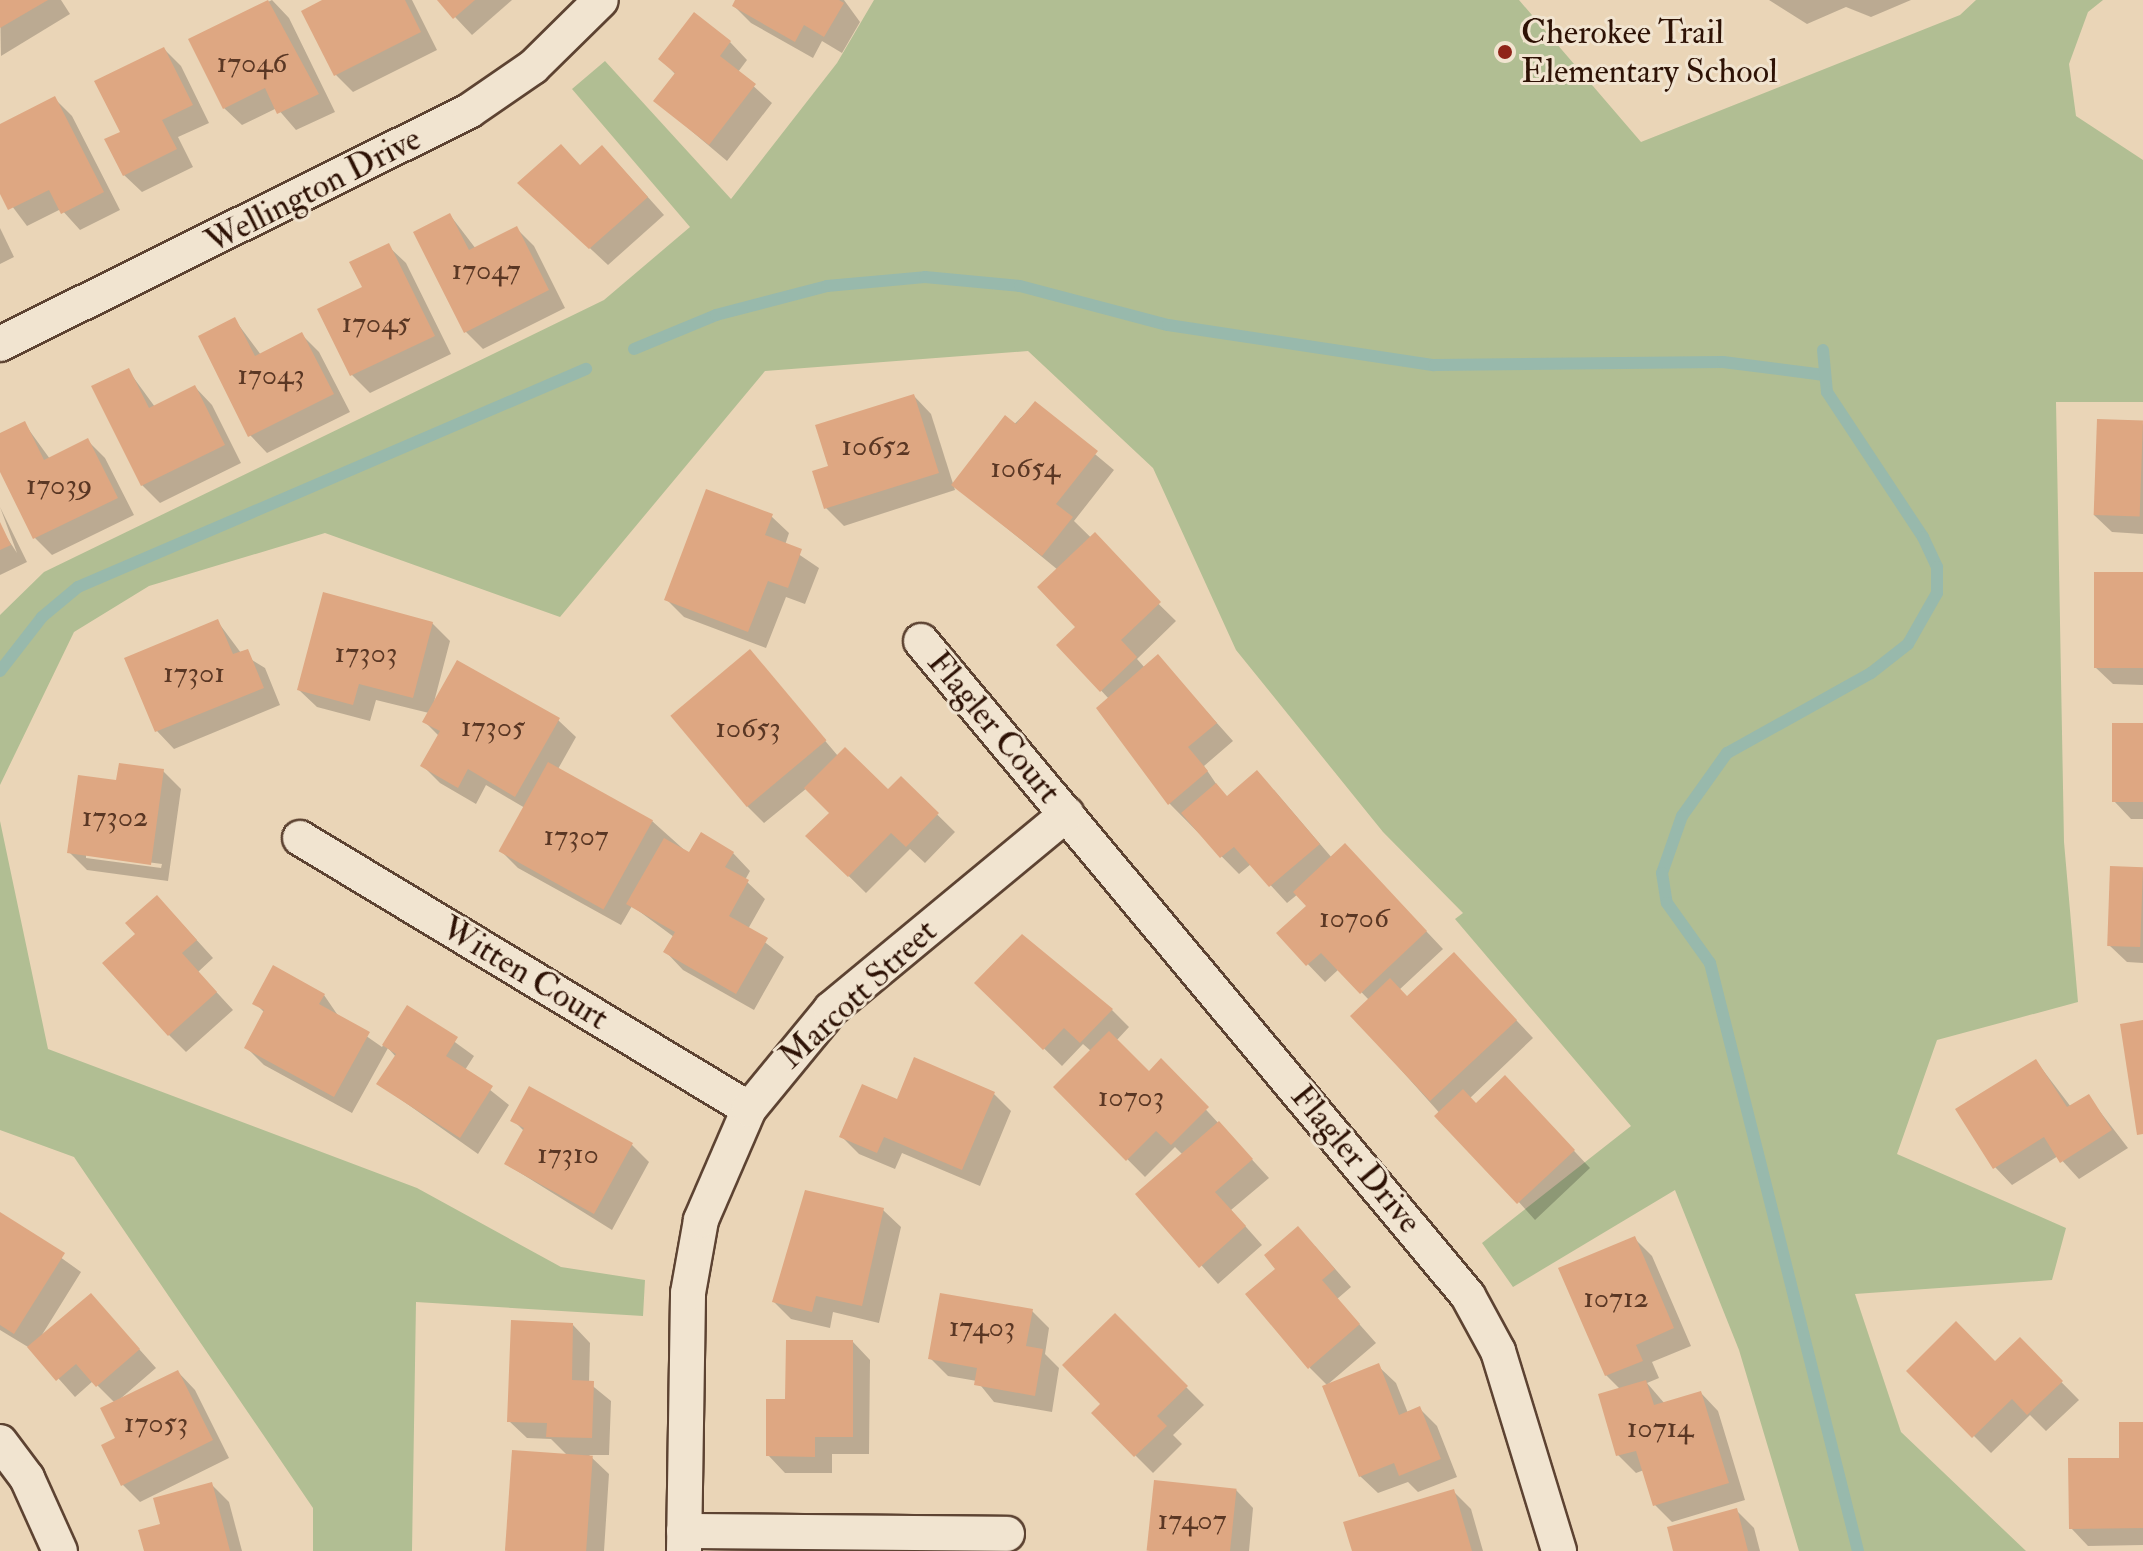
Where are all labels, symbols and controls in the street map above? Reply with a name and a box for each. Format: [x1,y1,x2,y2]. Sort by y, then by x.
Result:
place label: Cherokee Trail Elementary School [1521,12,1778,92]
marker: Cherokee Trail Elementary School [1496,43,1514,61]
house number: 17046 [217,45,287,81]
street label: Wellington Drive [198,118,428,262]
house number: 17047 [452,252,520,288]
house number: 17045 [341,305,411,341]
house number: 17043 [237,357,305,393]
house number: 10652 [841,428,911,464]
house number: 10654 [990,450,1060,486]
house number: 17039 [26,467,92,503]
house number: 17303 [335,635,397,671]
street label: Flagler Court [919,643,1069,811]
house number: 17301 [163,655,225,691]
house number: 17305 [461,709,525,745]
house number: 10653 [715,710,781,746]
house number: 17302 [82,799,148,835]
house number: 17307 [543,818,609,854]
house number: 10706 [1319,900,1389,936]
street label: Witten Court [434,907,616,1039]
street label: Marcott Street [771,911,945,1077]
street label: Flagler Drive [1282,1076,1430,1242]
house number: 10703 [1098,1079,1164,1115]
house number: 17310 [537,1136,599,1172]
house number: 10712 [1583,1280,1649,1316]
house number: 17403 [949,1309,1015,1345]
house number: 17053 [124,1405,188,1441]
house number: 10714 [1627,1410,1693,1446]
house number: 17407 [1158,1502,1226,1538]

